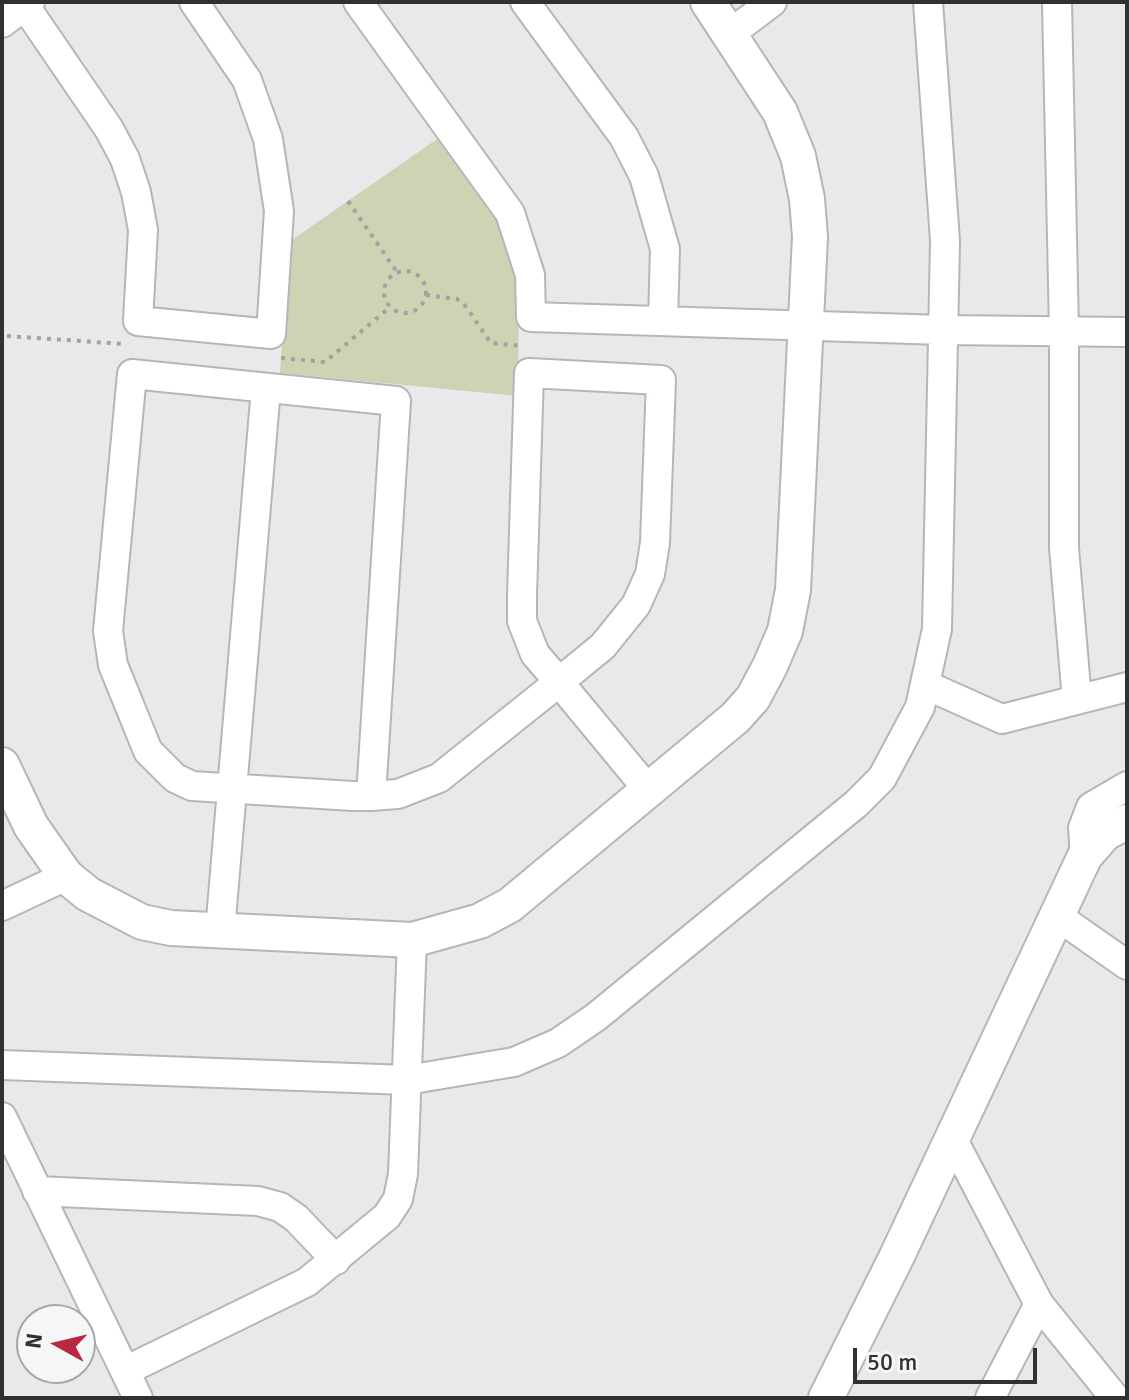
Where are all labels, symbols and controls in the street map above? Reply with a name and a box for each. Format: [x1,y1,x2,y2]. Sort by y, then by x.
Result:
north arrow [16,1304,96,1384]
text: N [19,1331,48,1350]
scale bar [857,1332,1041,1382]
text: 50 m [867,1347,917,1377]

